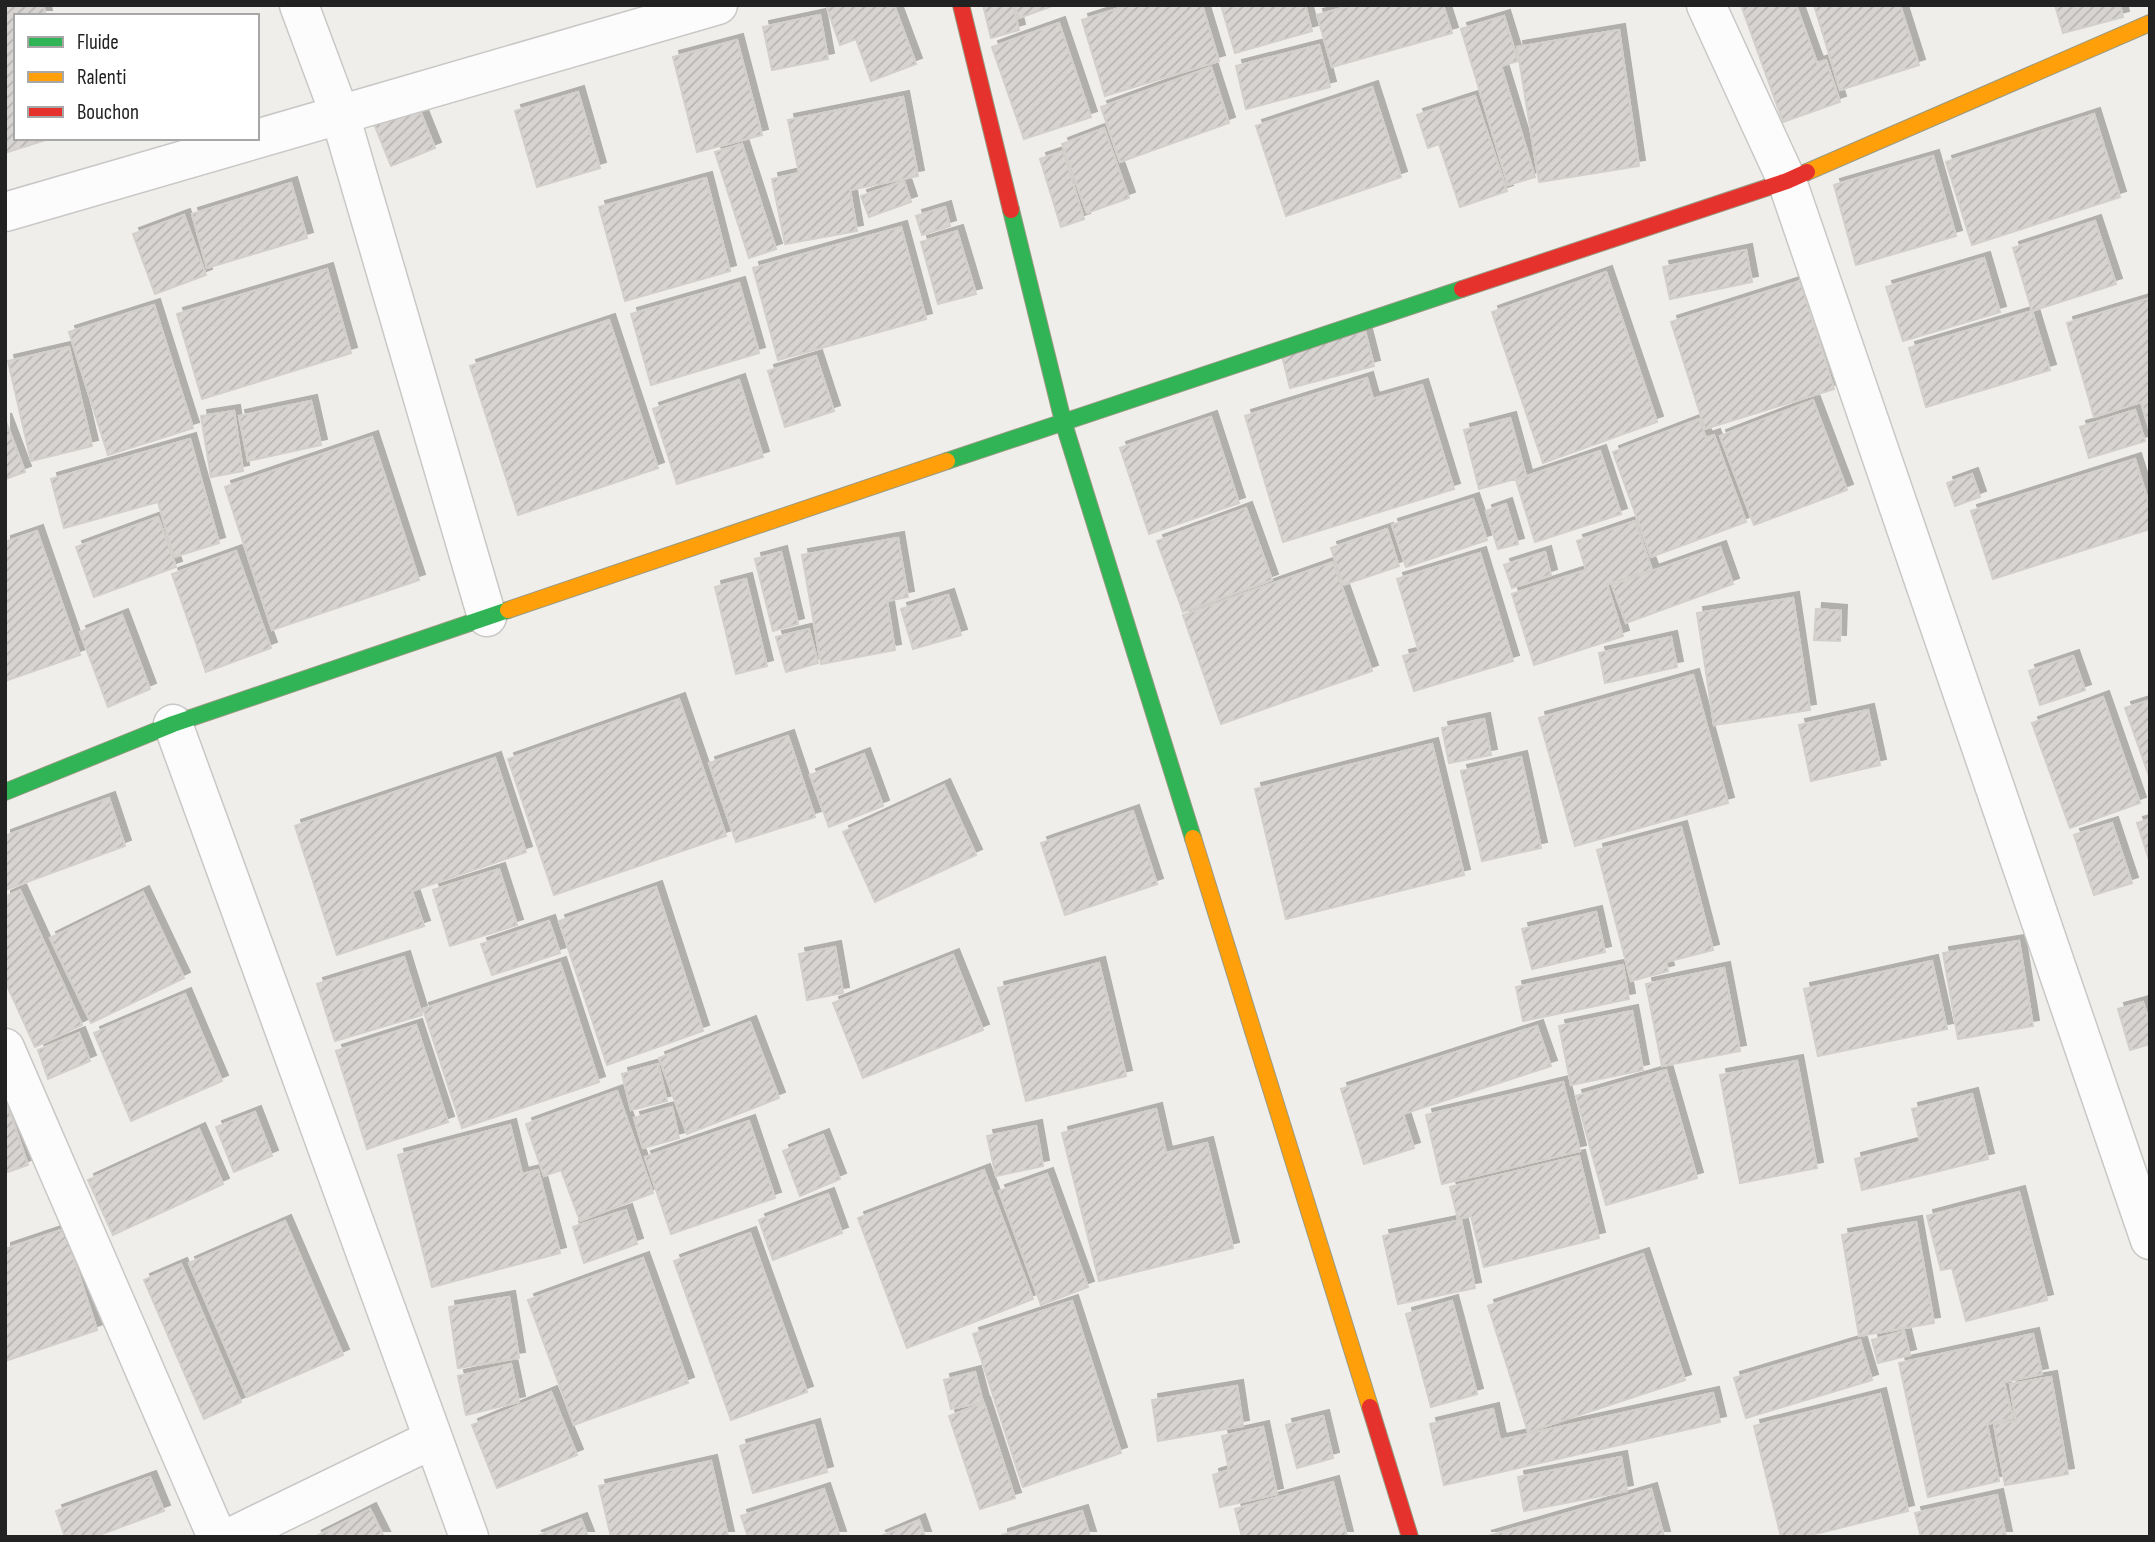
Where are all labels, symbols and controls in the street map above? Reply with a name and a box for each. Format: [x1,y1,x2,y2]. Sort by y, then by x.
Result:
legend [14,14,259,140]
text: Fluide [77,30,119,55]
text: Ralenti [77,65,126,90]
text: Bouchon [77,100,139,125]

